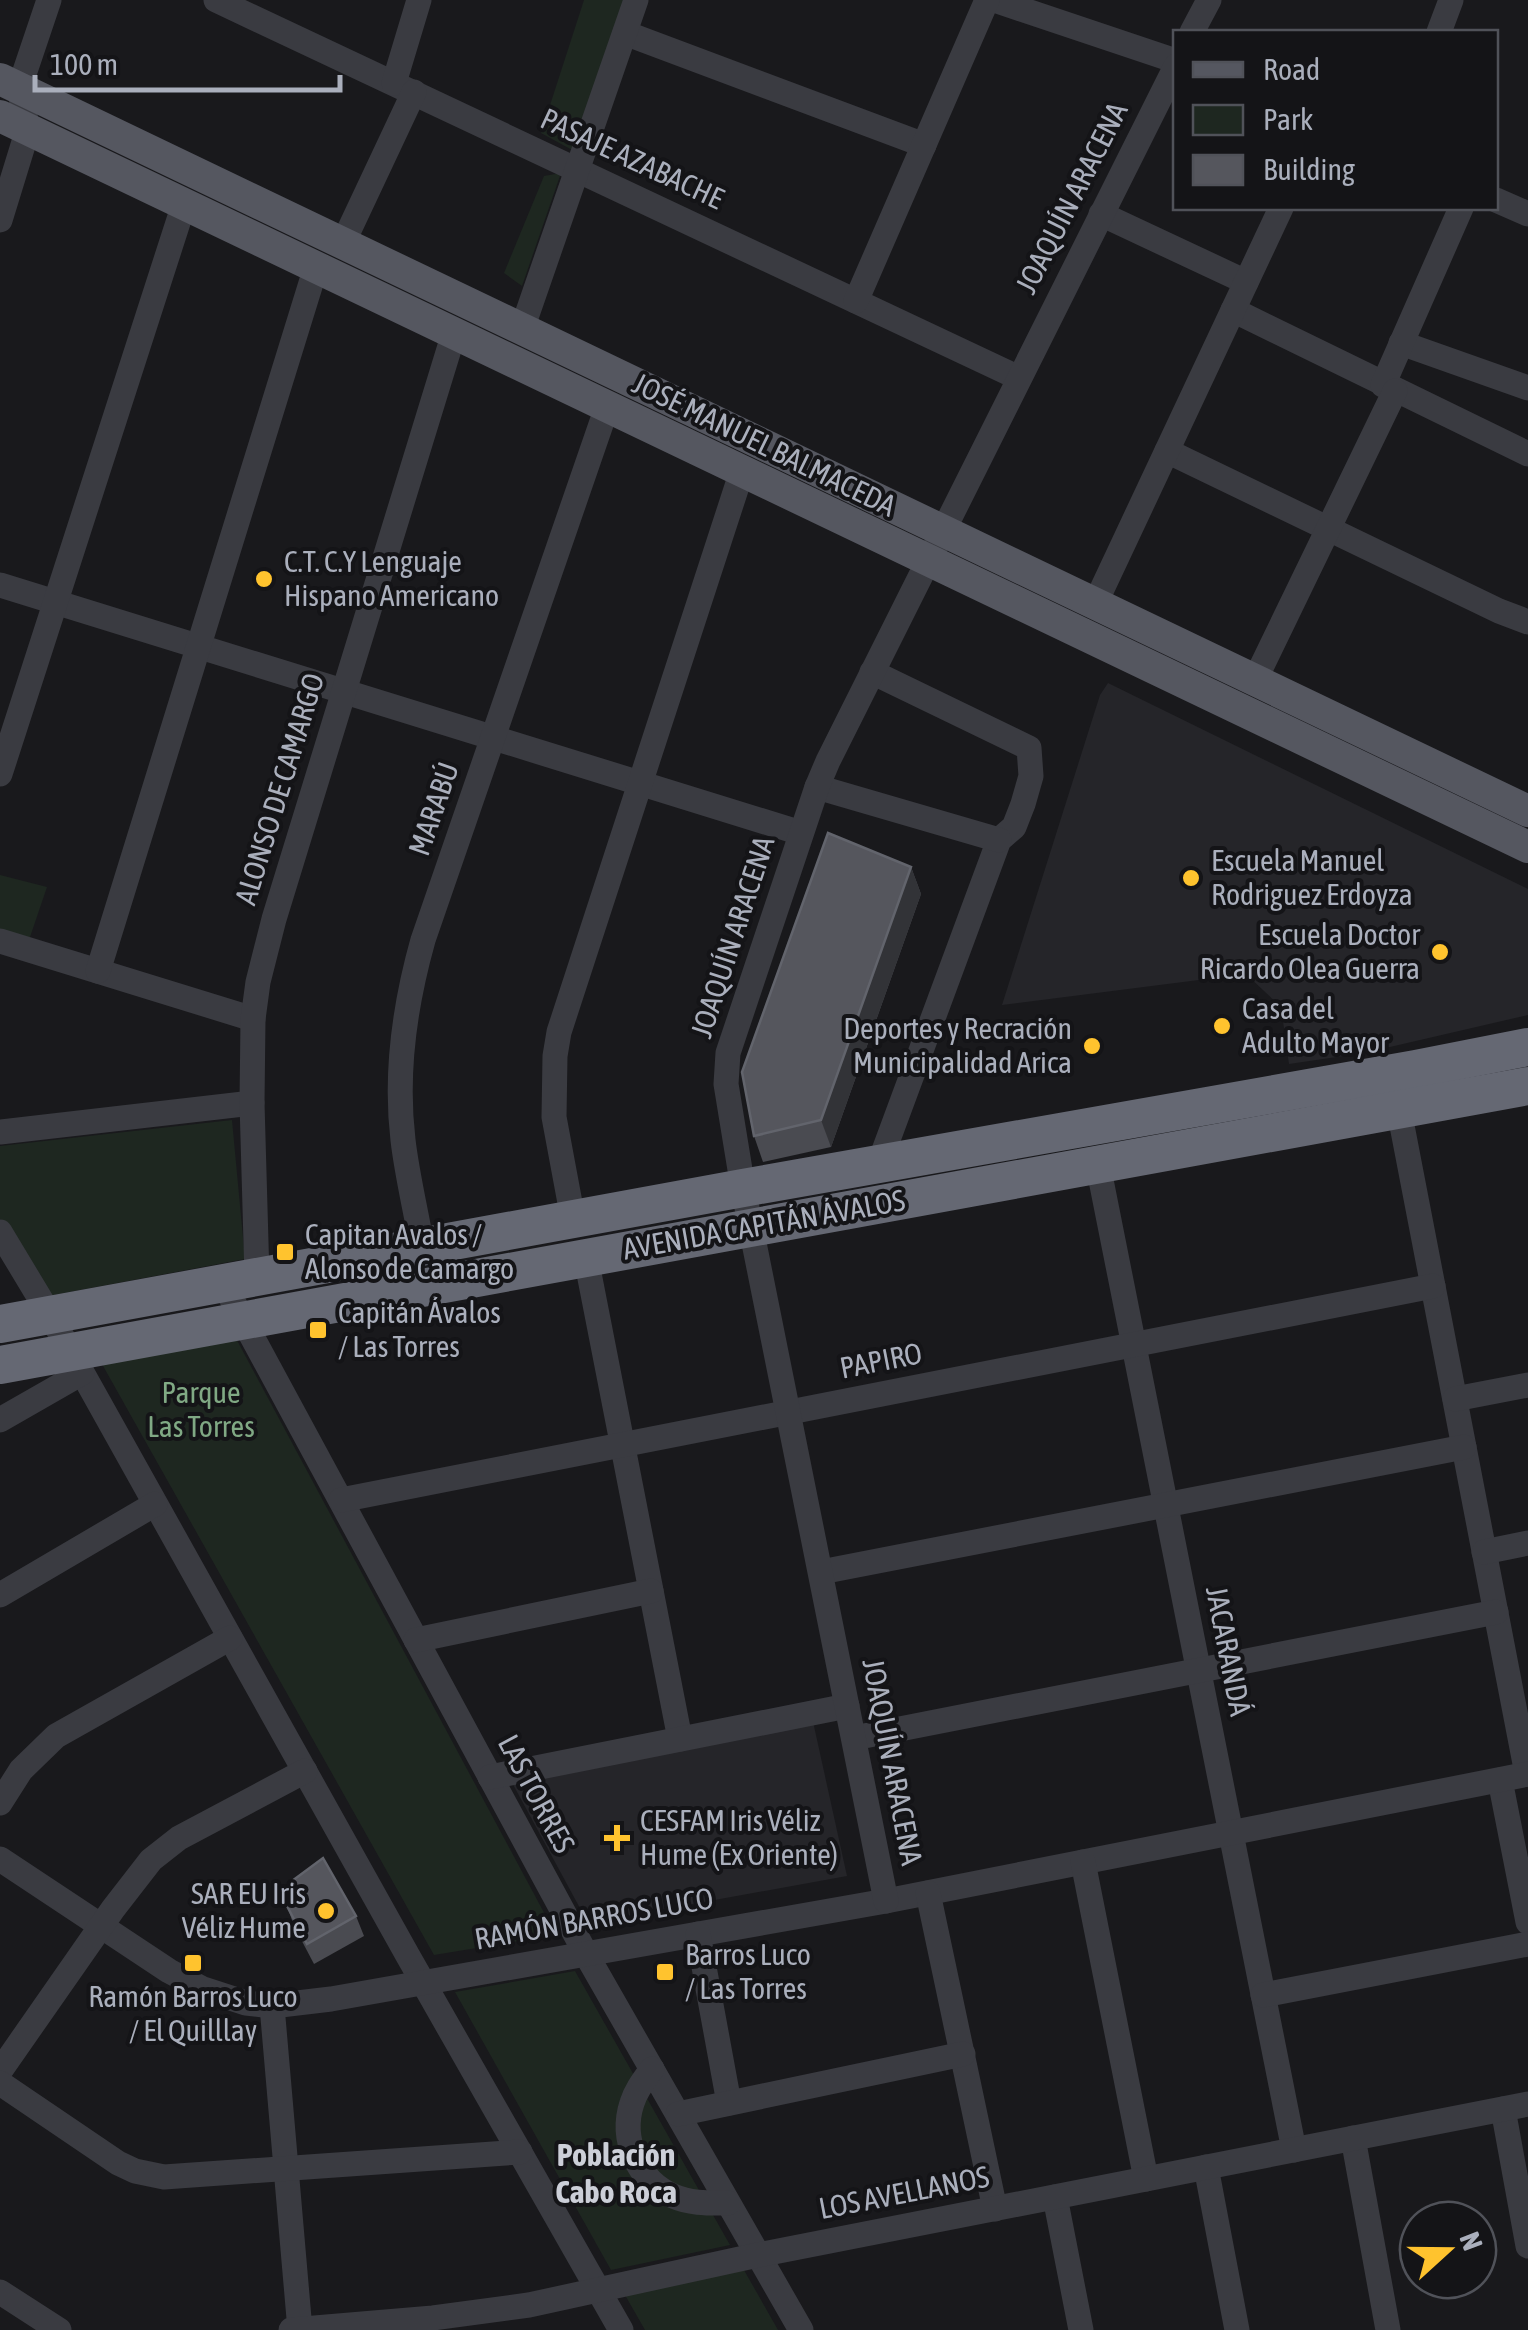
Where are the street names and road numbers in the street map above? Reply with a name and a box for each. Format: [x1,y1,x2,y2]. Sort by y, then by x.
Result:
street label: JOAQUÍN ARACENA [1008,96,1134,299]
street label: PASAJE AZABACHE [536,101,729,215]
street label: JOSÉ MANUEL BALMACEDA [627,366,902,523]
street label: ALONSO DE CAMARGO [228,669,330,908]
street label: MARABÚ [401,758,465,860]
street label: JOAQUÍN ARACENA [683,831,781,1042]
street label: AVENIDA CAPITÁN ÁVALOS [620,1182,907,1266]
street label: PAPIRO [837,1335,925,1385]
street label: JACARANDÁ [1200,1583,1258,1719]
street label: JOAQUÍN ARACENA [856,1656,930,1868]
street label: LAS TORRES [492,1729,582,1858]
street label: RAMÓN BARROS LUCO [472,1880,716,1956]
street label: LOS AVELLANOS [816,2159,992,2225]

